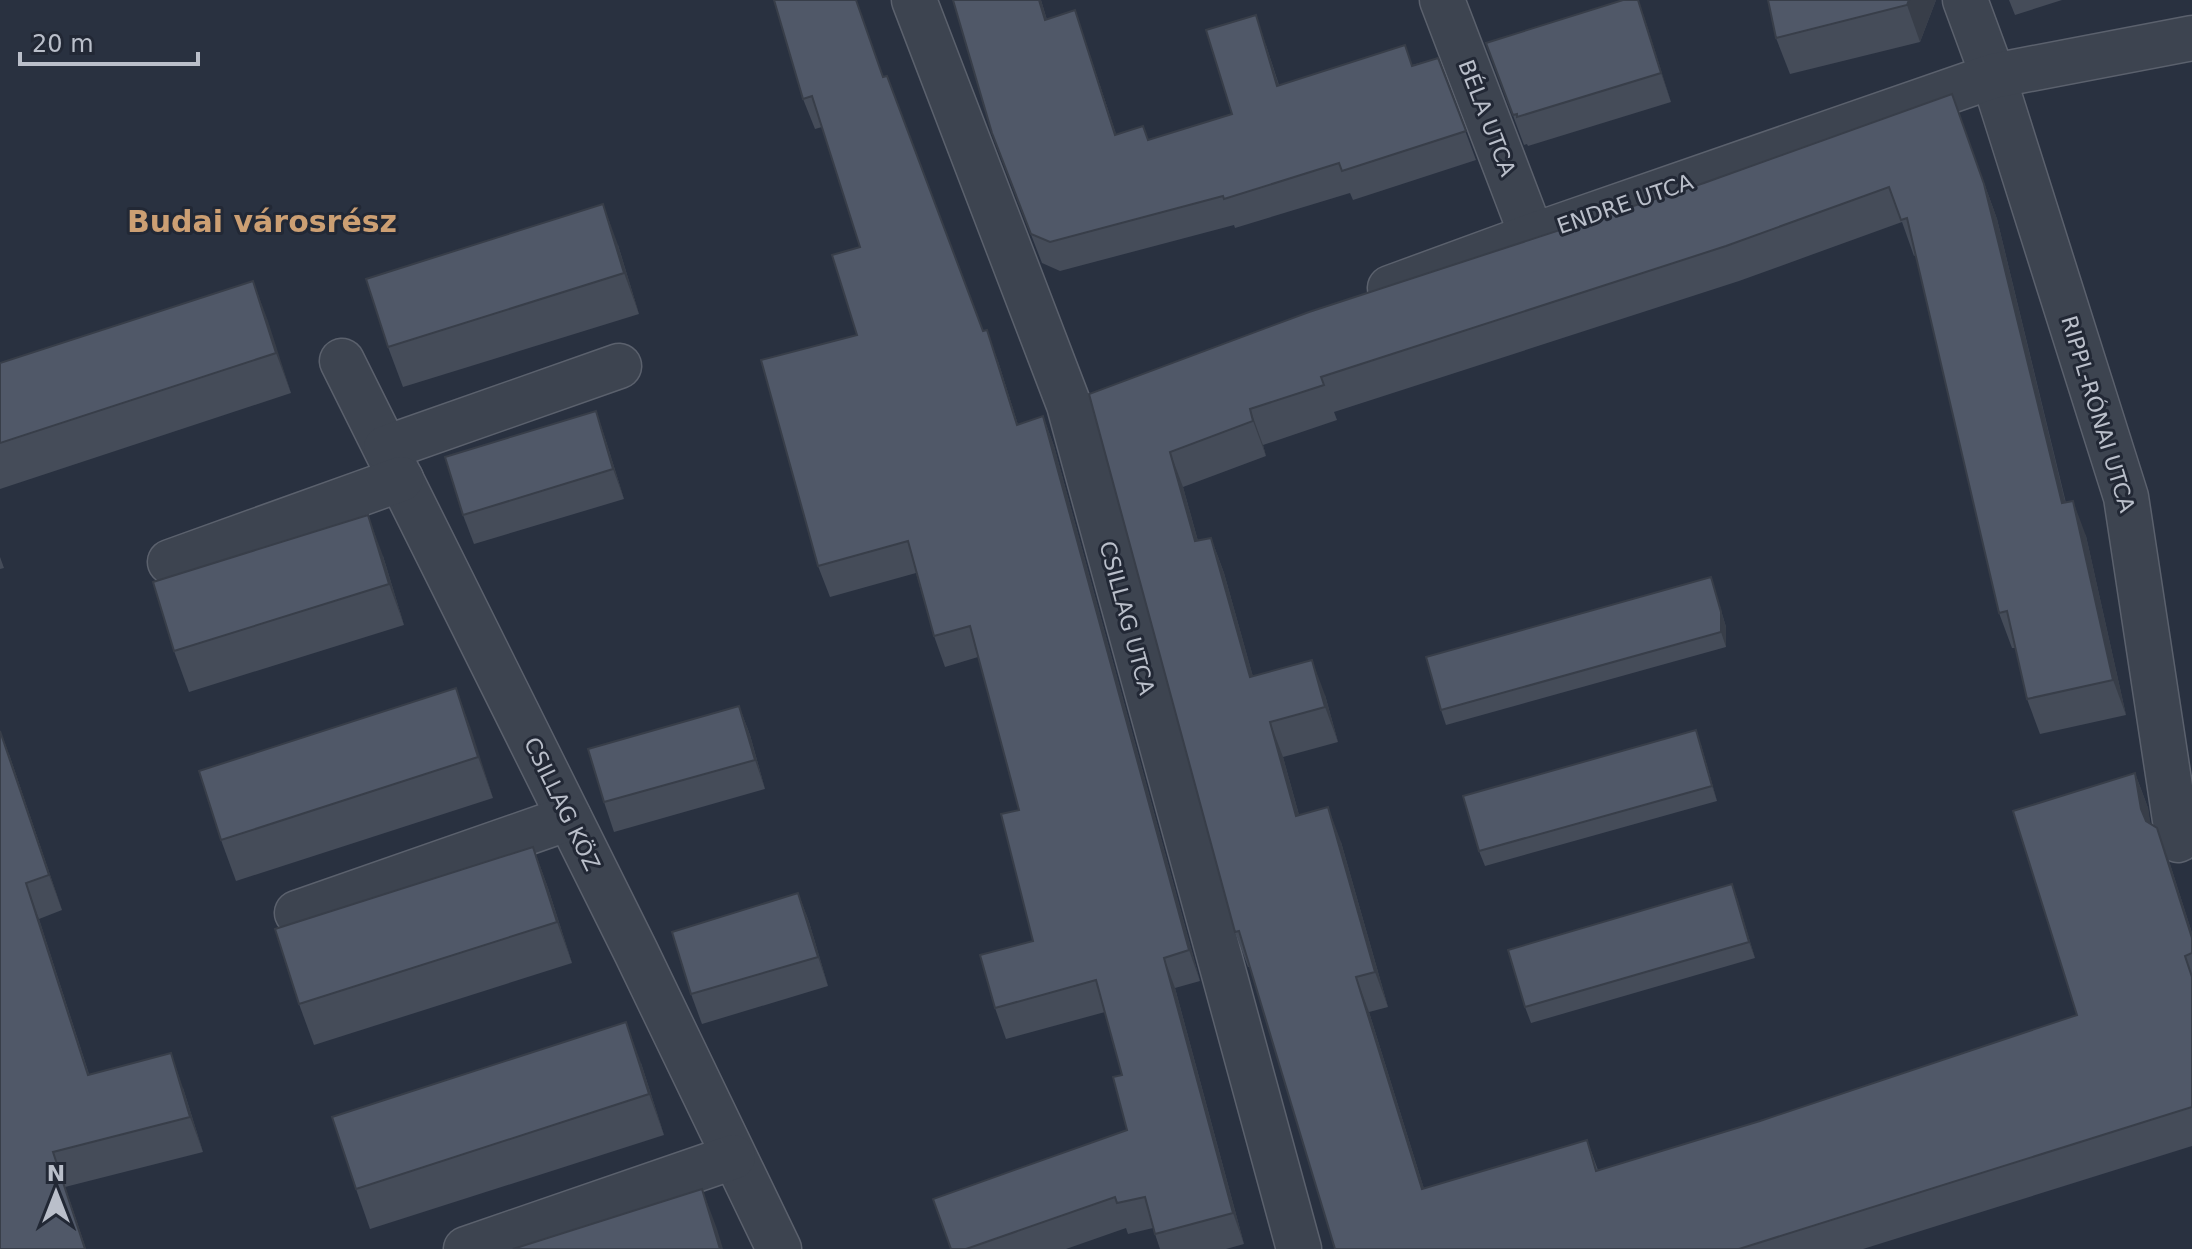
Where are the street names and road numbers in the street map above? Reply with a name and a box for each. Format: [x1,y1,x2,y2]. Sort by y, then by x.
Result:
street label: BÉLA UTCA [1453,56,1521,180]
street label: ENDRE UTCA [1554,169,1696,239]
street label: RIPPL-RÓNAI UTCA [2056,313,2140,515]
street label: CSILLAG UTCA [1094,538,1160,698]
street label: CSILLAG KÖZ [519,733,605,875]

